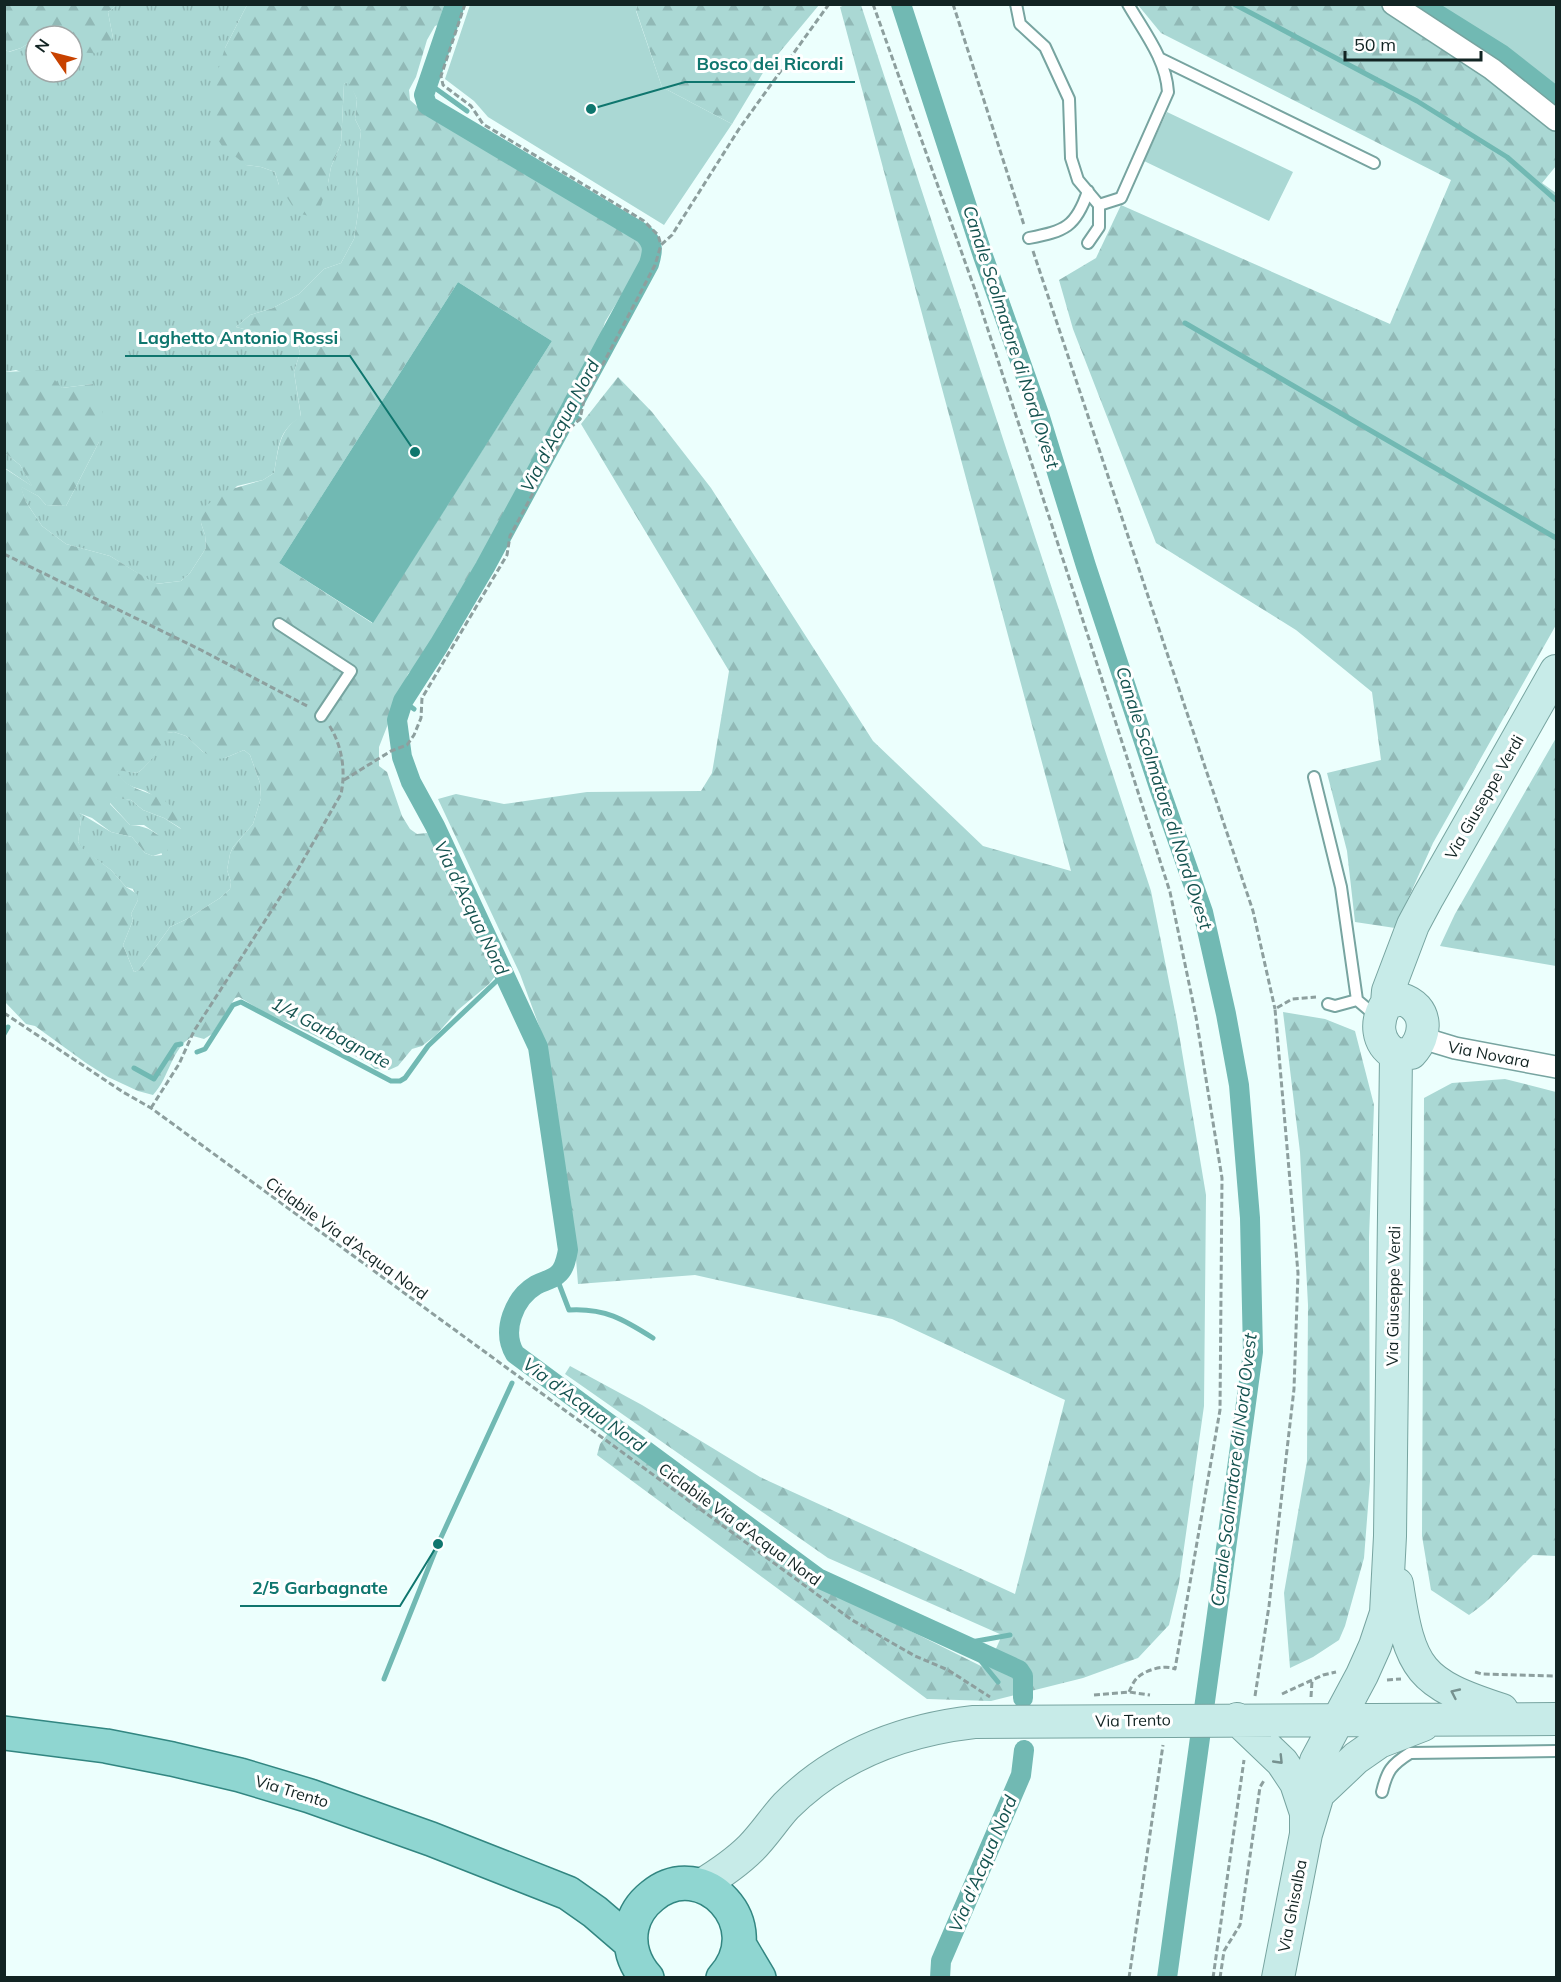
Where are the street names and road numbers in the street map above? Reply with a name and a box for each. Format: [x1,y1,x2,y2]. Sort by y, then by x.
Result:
street label: Via Giuseppe Verdi [1440,731,1528,863]
street label: Via Novara [1446,1036,1532,1072]
street label: Ciclabile Via d’Acqua Nord [262,1172,432,1304]
street label: Via Giuseppe Verdi [1382,1226,1404,1366]
street label: Ciclabile Via d’Acqua Nord [655,1458,825,1590]
street label: Via Trento [1095,1709,1171,1731]
street label: Via Trento [253,1770,331,1812]
street label: Via Ghisalba [1273,1858,1311,1954]

